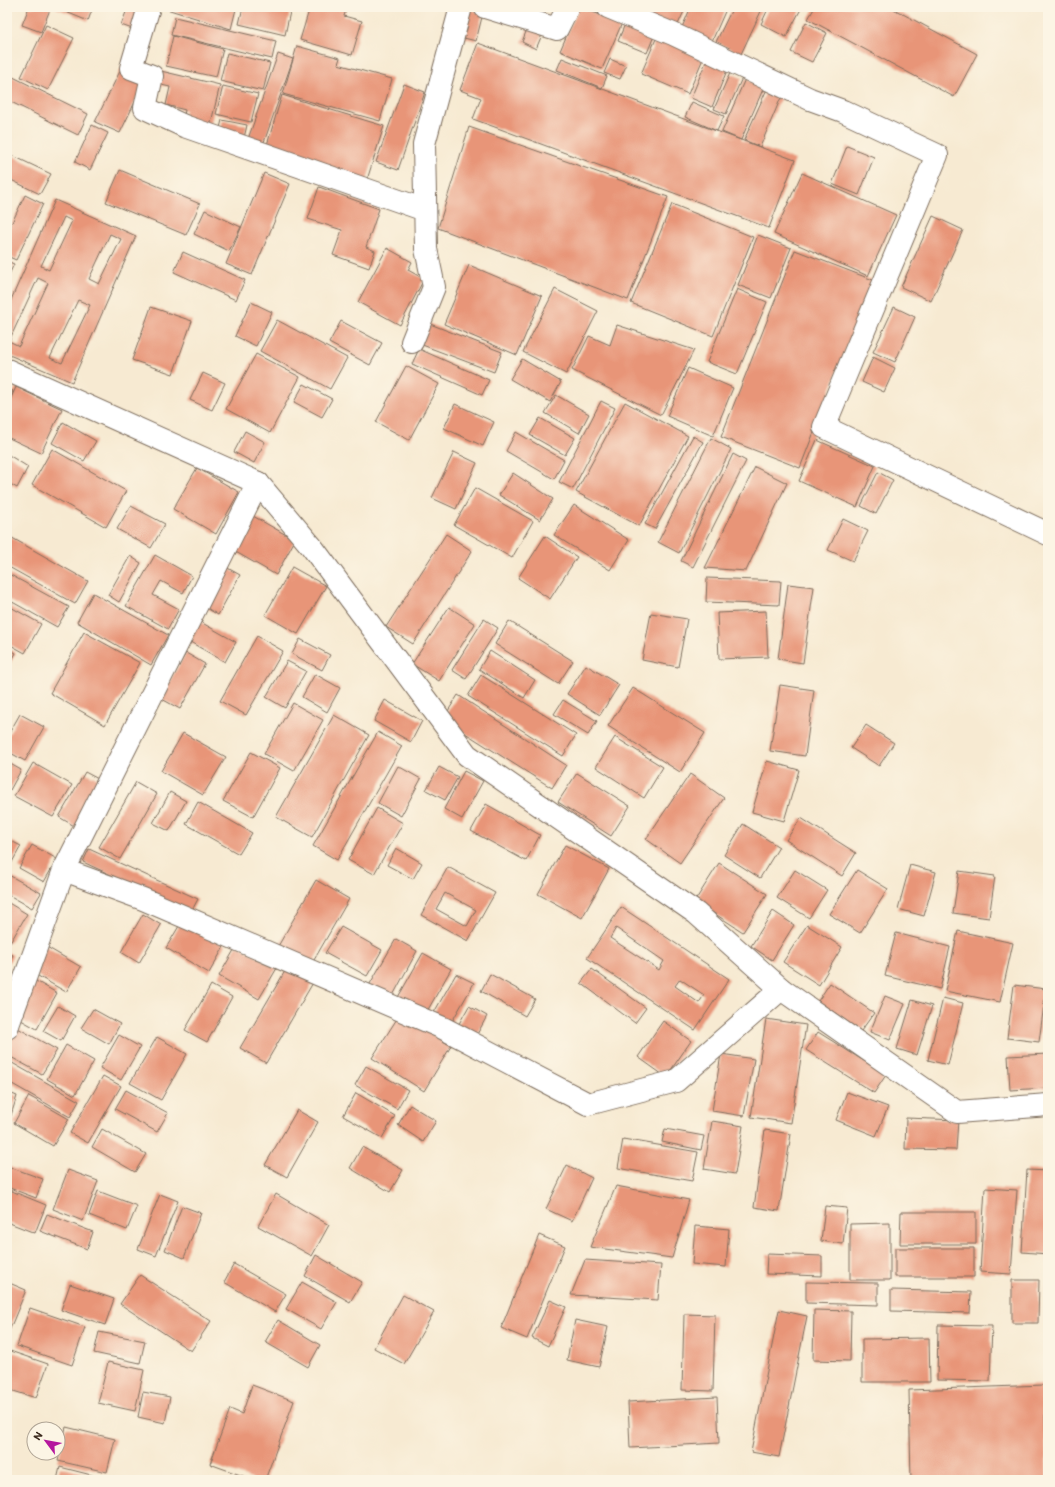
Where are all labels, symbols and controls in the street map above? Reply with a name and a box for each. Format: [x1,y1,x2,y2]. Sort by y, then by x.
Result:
north arrow [26,1421,66,1461]
text: N [30,1429,45,1443]

